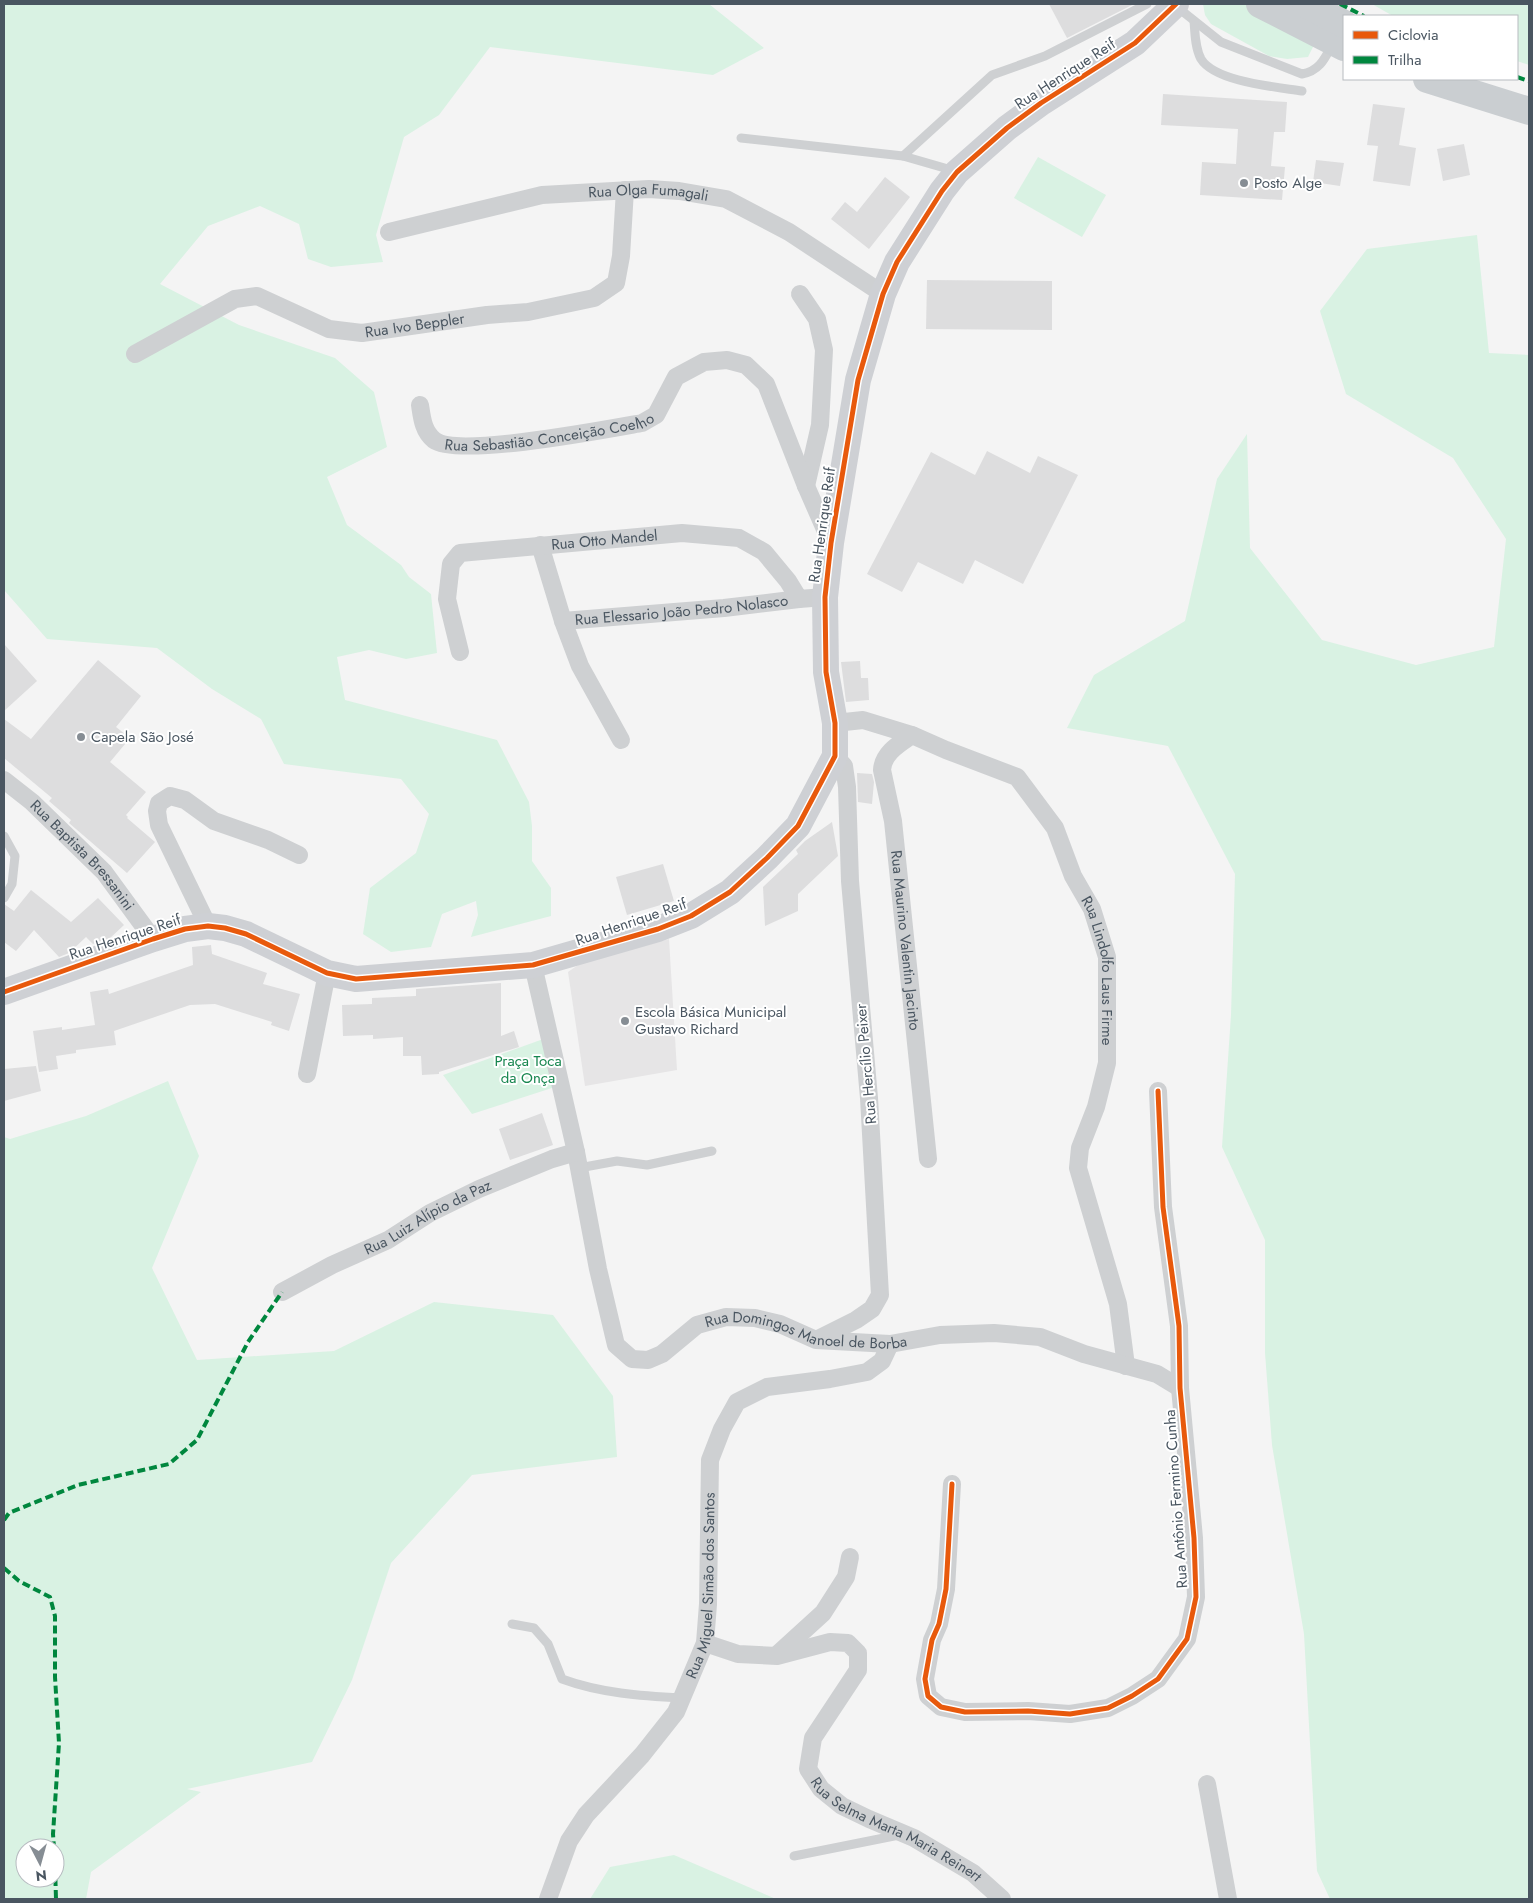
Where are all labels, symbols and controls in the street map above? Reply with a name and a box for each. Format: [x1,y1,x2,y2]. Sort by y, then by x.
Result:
legend [1343,15,1518,80]
text: Ciclovia [1388,24,1438,46]
street label: Rua Henrique Reif [1010,33,1120,115]
text: Trilha [1388,49,1421,71]
place label: Posto Alge [1254,172,1322,194]
marker: Posto Alge [1238,177,1250,189]
street label: Rua Olga Fumagali [588,178,710,207]
street label: Rua Ivo Beppler [363,307,467,343]
street label: Rua Sebastião Conceição Coelho [443,407,658,457]
street label: Rua Henrique Reif [803,465,841,584]
street label: Rua Otto Mandel [550,524,659,556]
street label: Rua Elessario João Pedro Nolasco [574,589,789,631]
place label: Capela São José [91,726,194,748]
marker: Capela São José [75,731,87,743]
street label: Rua Baptista Bressanini [25,795,140,915]
street label: Rua Maurino Valentin Jacinto [885,849,926,1032]
street label: Rua Henrique Reif [572,892,690,951]
street label: Rua Lindolfo Laus Firme [1076,892,1118,1046]
street label: Rua Henrique Reif [66,908,184,965]
place label: Escola Básica Municipal Gustavo Richard [635,1001,786,1040]
street label: Rua Hercílio Peixer [850,1002,882,1125]
marker: Escola Básica Municipal Gustavo Richard [619,1015,631,1027]
park label: Praça Toca da Onça [494,1050,562,1089]
street label: Rua Luiz Alípio da Paz [360,1174,495,1260]
street label: Rua Domingos Manoel de Borba [702,1306,909,1355]
street label: Rua Antônio Fermino Cunha [1159,1409,1193,1589]
street label: Rua Miguel Simão dos Santos [680,1492,721,1682]
street label: Rua Selma Marta Maria Reinert [805,1773,987,1887]
north arrow [15,1838,65,1888]
text: N [35,1865,48,1886]

